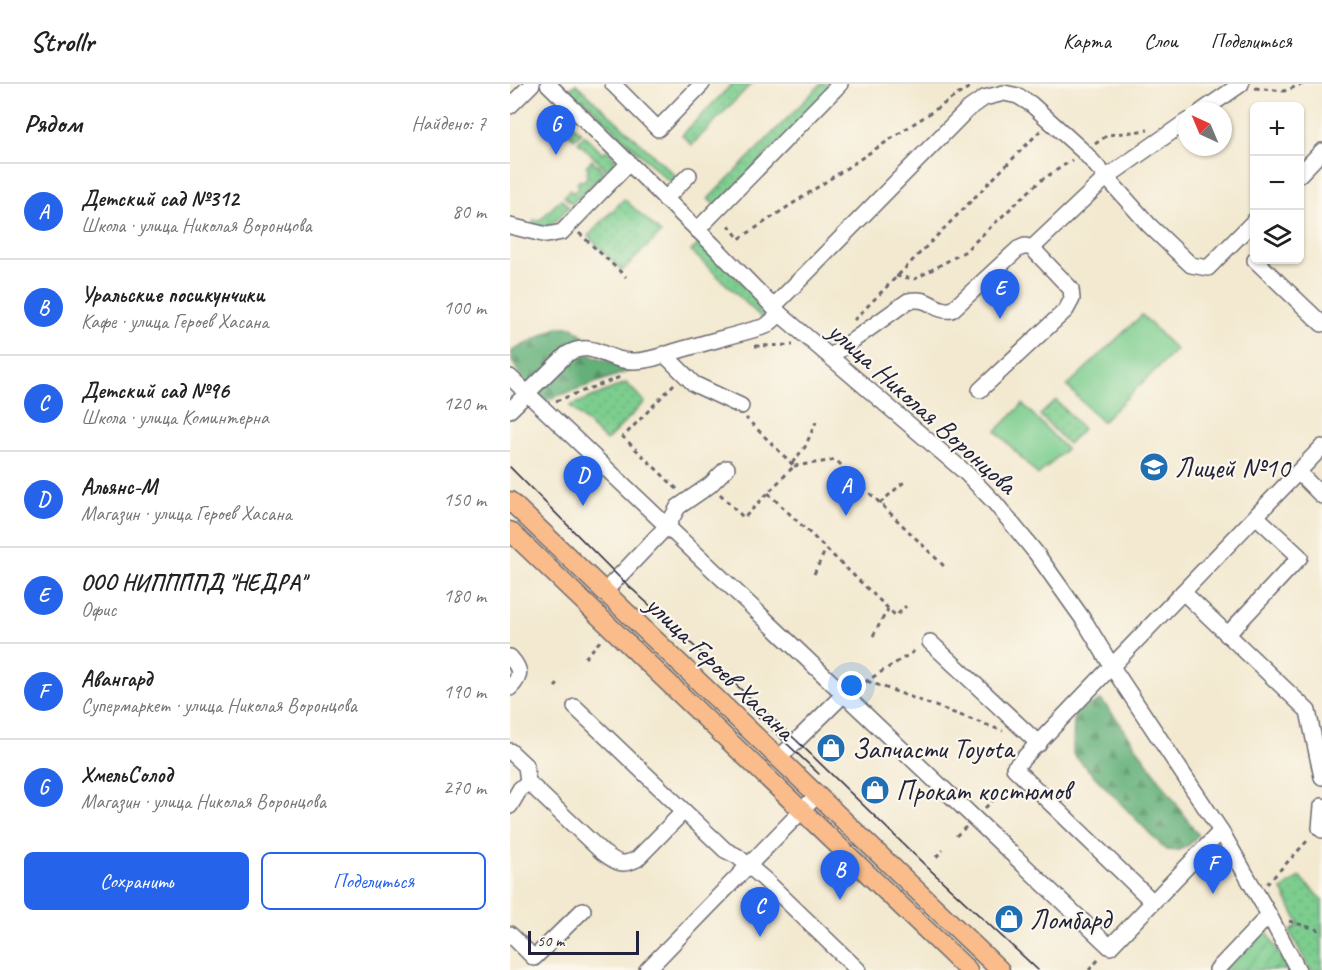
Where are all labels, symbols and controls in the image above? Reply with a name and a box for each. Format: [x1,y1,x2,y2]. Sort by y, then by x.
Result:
text: Strollr [30,24,94,59]
text: Карта [1063,28,1111,54]
text: Слои [1144,28,1178,54]
text: Поделиться [1211,28,1292,54]
north arrow [1178,102,1232,156]
map controls [1250,102,1304,264]
button: + [1250,102,1304,156]
pin: G [536,106,576,155]
text: Рядом [24,107,82,140]
text: Найдено: 7 [411,111,486,136]
button: − [1250,156,1304,210]
text: Детский сад №312 [81,185,239,213]
text: A [38,199,49,224]
text: 80 m [452,199,486,224]
button: layers [1250,210,1304,264]
text: Школа · улица Николая Воронцова [81,213,312,238]
pin: E [980,270,1020,319]
text: Уральские посикунчики [81,281,265,309]
text: B [38,295,49,320]
text: 100 m [443,295,486,320]
text: Кафе · улица Героев Хасана [81,309,269,334]
street label: улица Николая Воронцова [819,312,1026,503]
text: Детский сад №96 [81,377,229,405]
text: C [39,391,48,416]
text: 120 m [443,391,486,416]
text: Школа · улица Коминтерна [81,405,269,430]
place label: Лицей №10 [1175,450,1292,485]
school or university icon: Лицей №10 [1138,451,1170,483]
pin: D [564,456,602,506]
pin: A [826,466,866,516]
text: Альянс-М [81,473,157,501]
text: D [38,487,49,512]
text: 150 m [443,487,486,512]
text: Магазин · улица Героев Хасана [81,501,292,526]
text: ООО НИППППД "НЕДРА" [81,569,306,597]
text: E [38,583,49,608]
text: 180 m [443,583,486,608]
street label: улица Героев Хасана [637,586,805,749]
text: Офис [81,597,116,622]
text: Авангард [81,665,152,693]
your location [837,671,866,700]
text: F [39,679,48,704]
text: 190 m [443,679,486,704]
text: Супермаркет · улица Николая Воронцова [81,693,357,718]
place label: Запчасти Toyota [852,731,1016,766]
shop icon: Запчасти Toyota [815,732,847,764]
text: ХмельСолод [81,761,173,789]
place label: Прокат костюмов [896,773,1075,808]
shop icon: Прокат костюмов [859,774,891,806]
text: G [39,775,48,800]
text: 270 m [443,775,486,800]
text: Магазин · улица Николая Воронцова [81,789,326,814]
pin: F [1194,844,1232,894]
pin: B [820,850,860,900]
button: Сохранить [24,852,249,910]
button: Поделиться [261,852,486,910]
pin: C [740,888,780,937]
place label: Ломбард [1030,902,1114,937]
shop icon: Ломбард [993,903,1025,935]
scale bar [528,928,639,956]
text: 50 m [537,931,564,951]

